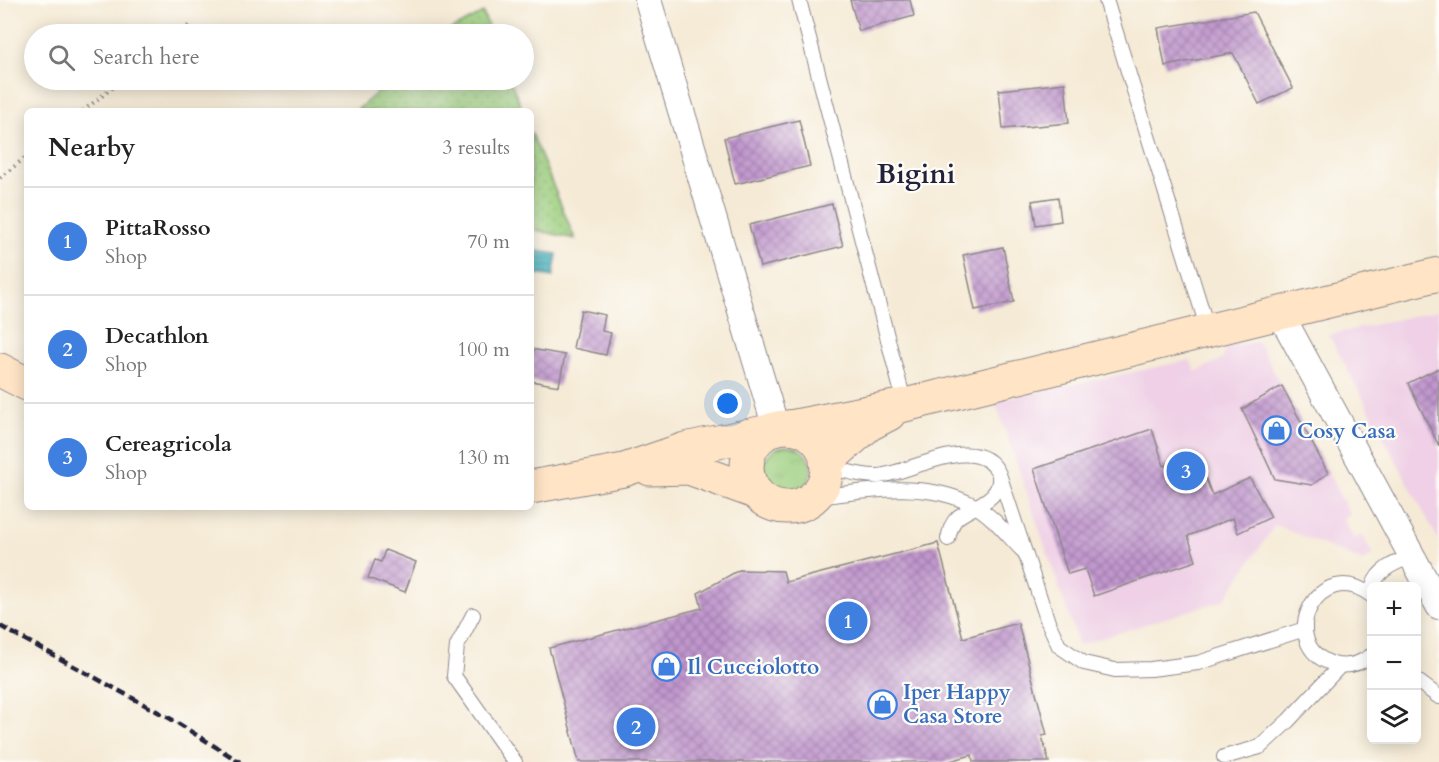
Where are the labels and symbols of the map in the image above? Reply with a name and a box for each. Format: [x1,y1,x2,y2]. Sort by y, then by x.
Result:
district label: Bigini [877,156,955,193]
your location [713,389,742,418]
shop icon: Cosy Casa [1260,415,1292,447]
place label: Cosy Casa [1297,417,1396,446]
pin: 3 [1166,448,1206,494]
pin: 1 [828,598,868,644]
shop icon: Il Cucciolotto [650,651,682,683]
place label: Il Cucciolotto [687,653,819,682]
place label: Iper Happy Casa Store [903,678,1011,731]
shop icon: Iper Happy Casa Store [866,688,898,720]
pin: 2 [616,704,656,750]

